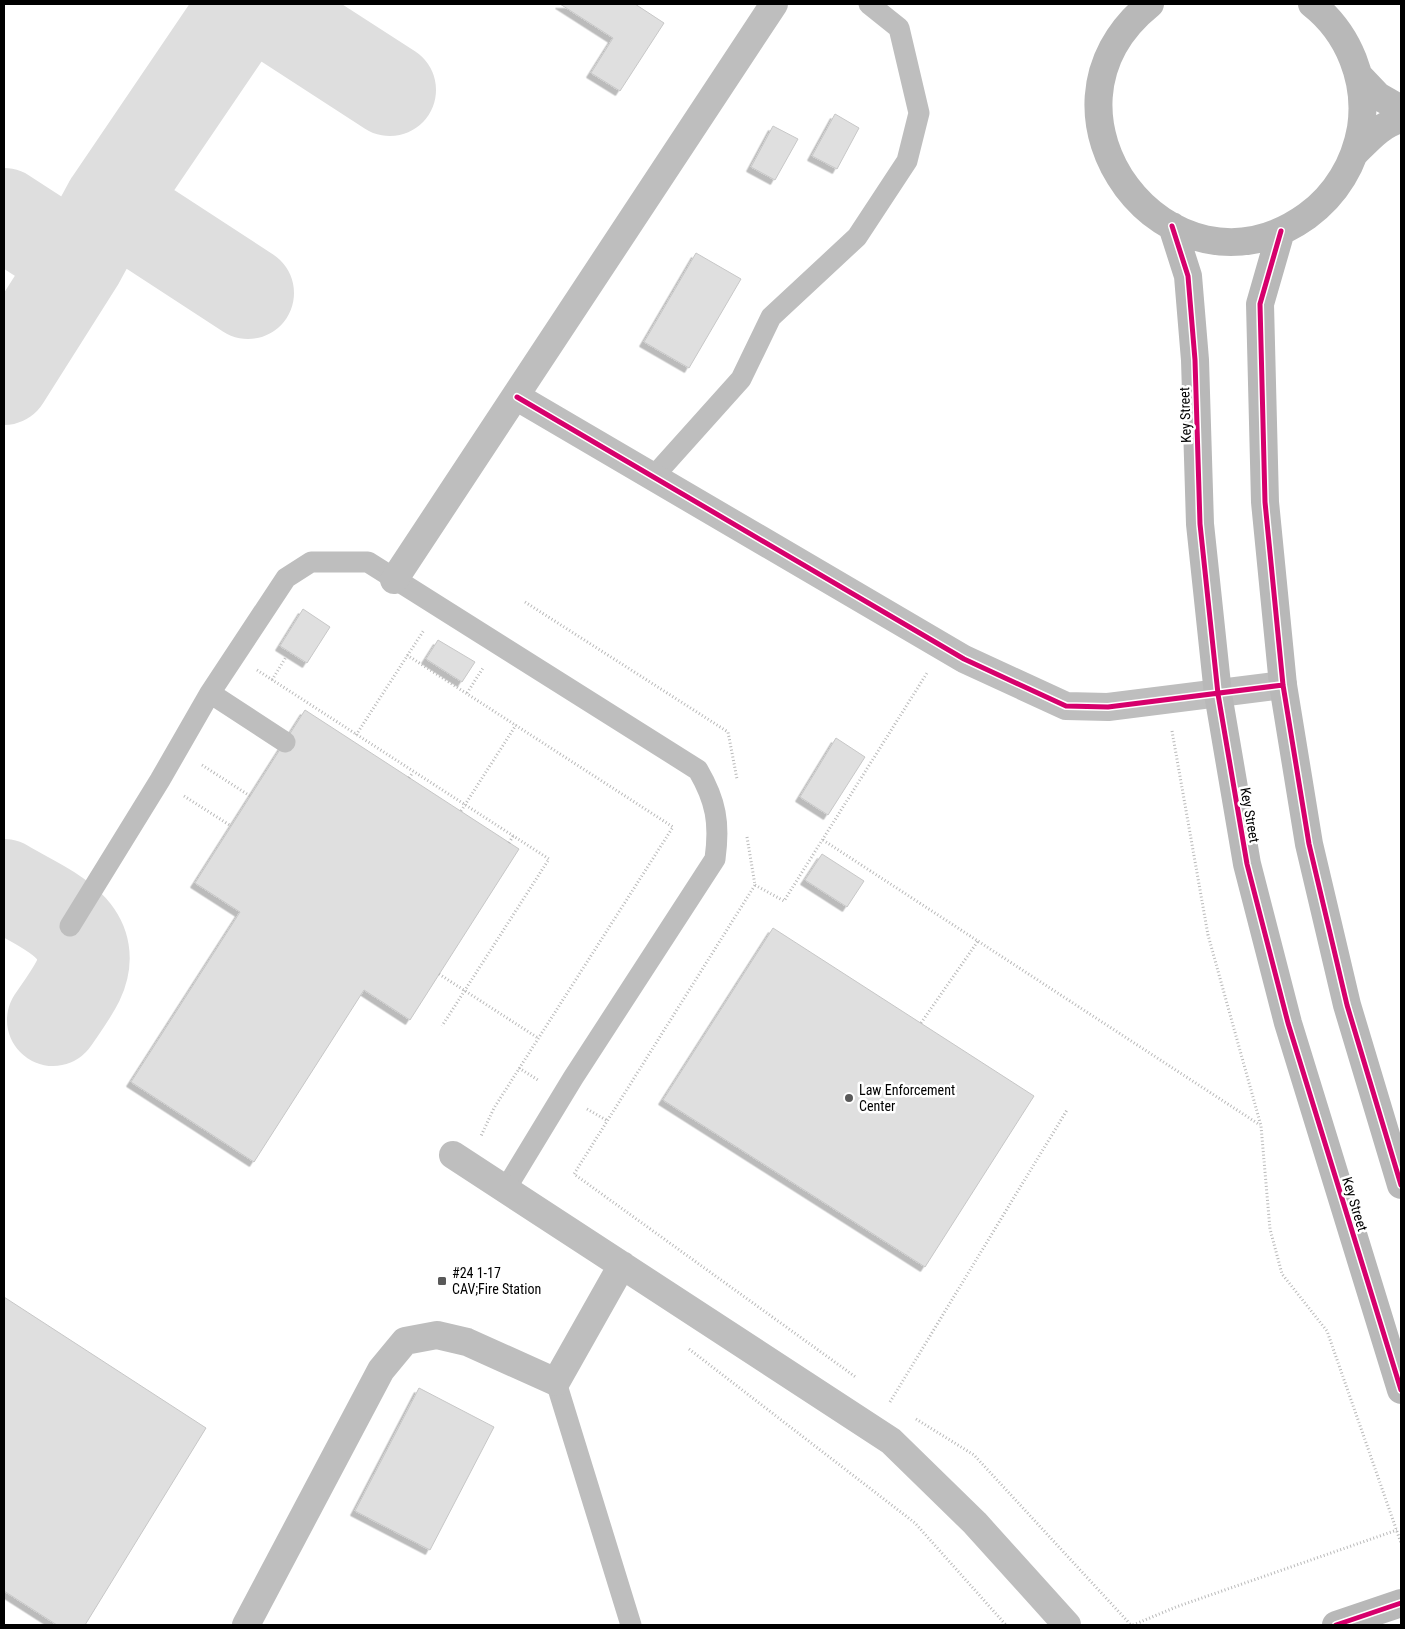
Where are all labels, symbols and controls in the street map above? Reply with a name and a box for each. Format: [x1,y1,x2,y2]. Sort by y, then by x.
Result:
street label: Key Street [1176,387,1194,443]
street label: Key Street [1237,786,1263,844]
place label: Law Enforcement Center [859,1082,955,1114]
marker: Law Enforcement Center [843,1092,855,1104]
street label: Key Street [1339,1175,1371,1233]
place label: #24 1-17 CAV;Fire Station [452,1265,541,1297]
marker: #24 1-17 CAV;Fire Station [436,1275,448,1287]

